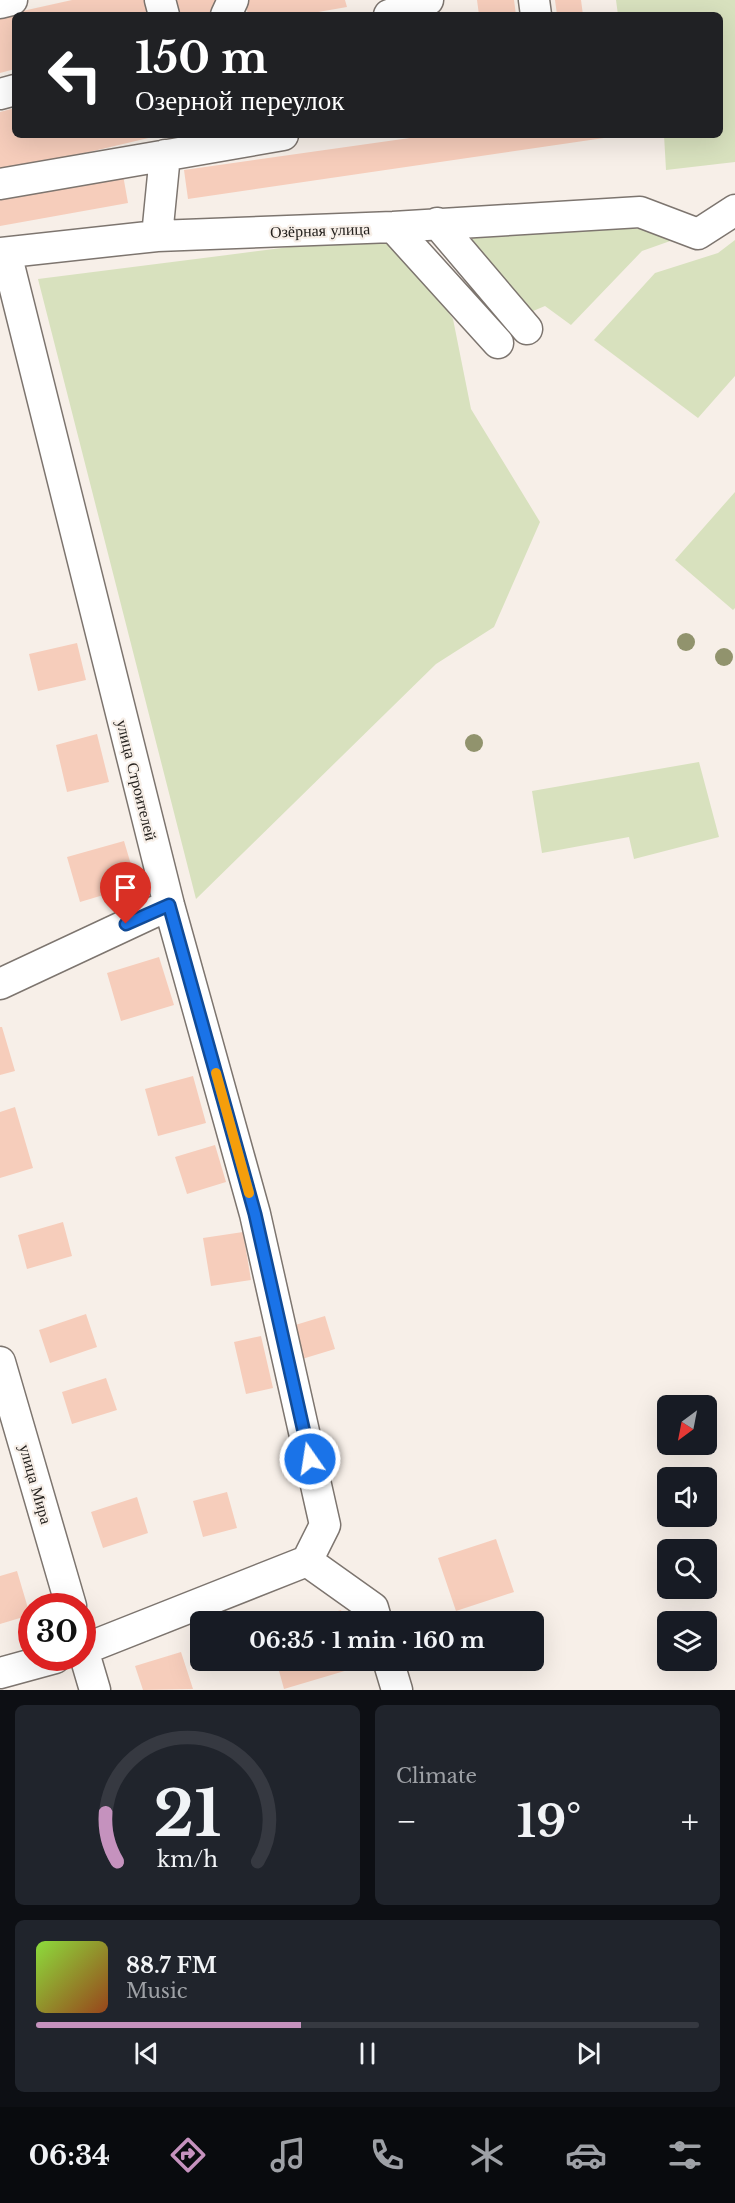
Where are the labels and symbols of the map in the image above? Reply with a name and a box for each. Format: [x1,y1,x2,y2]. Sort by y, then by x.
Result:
street label: Озёрная улица [270,218,370,242]
street label: улица Строителей [112,717,162,843]
pin [100,862,151,924]
north arrow [657,1395,717,1455]
position arrow [278,1427,342,1491]
street label: улица Мира [15,1442,57,1526]
speed limit sign: 30 [18,1593,96,1671]

